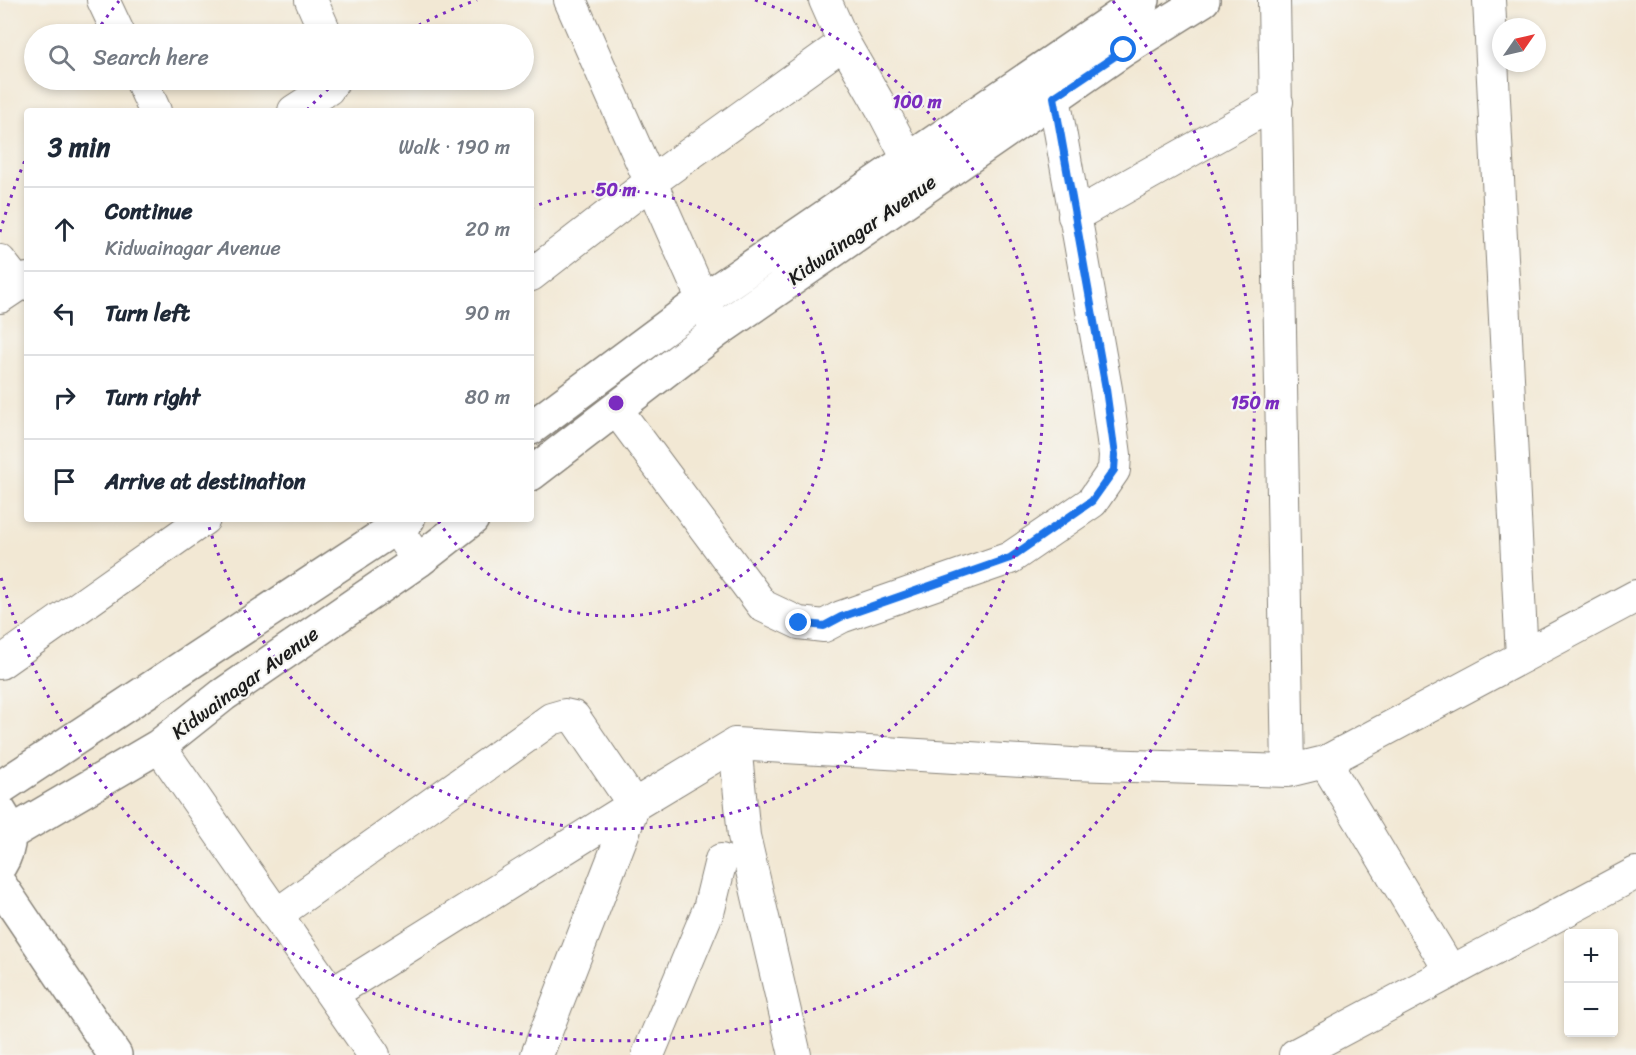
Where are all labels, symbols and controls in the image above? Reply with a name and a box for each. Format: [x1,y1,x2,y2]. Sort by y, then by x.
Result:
north arrow [1492,18,1546,72]
search box [24,24,534,90]
route start [1110,36,1136,62]
text: Search here [93,38,209,77]
icon: search [45,41,78,74]
text: 100 m [893,86,942,118]
text: 3 min [48,124,110,170]
text: Walk · 190 m [398,130,510,165]
street label: Kidwainagar Avenue [780,165,944,295]
text: 50 m [596,174,637,206]
text: Continue [105,192,193,231]
text: 20 m [465,212,510,247]
icon: ahead [48,213,81,246]
text: Kidwainagar Avenue [105,231,281,266]
text: Turn left [105,294,190,333]
text: 90 m [465,296,510,331]
icon: left [48,297,81,330]
text: Turn right [105,378,200,417]
text: 80 m [465,380,510,415]
icon: right [48,381,81,414]
text: 150 m [1231,387,1279,419]
centre of rings [606,393,626,413]
text: Arrive at destination [105,462,306,501]
icon: arrive [48,465,81,498]
route end [785,609,811,635]
street label: Kidwainagar Avenue [164,617,326,749]
map controls [1564,929,1618,1037]
button: + [1564,929,1618,983]
button: − [1564,983,1618,1037]

